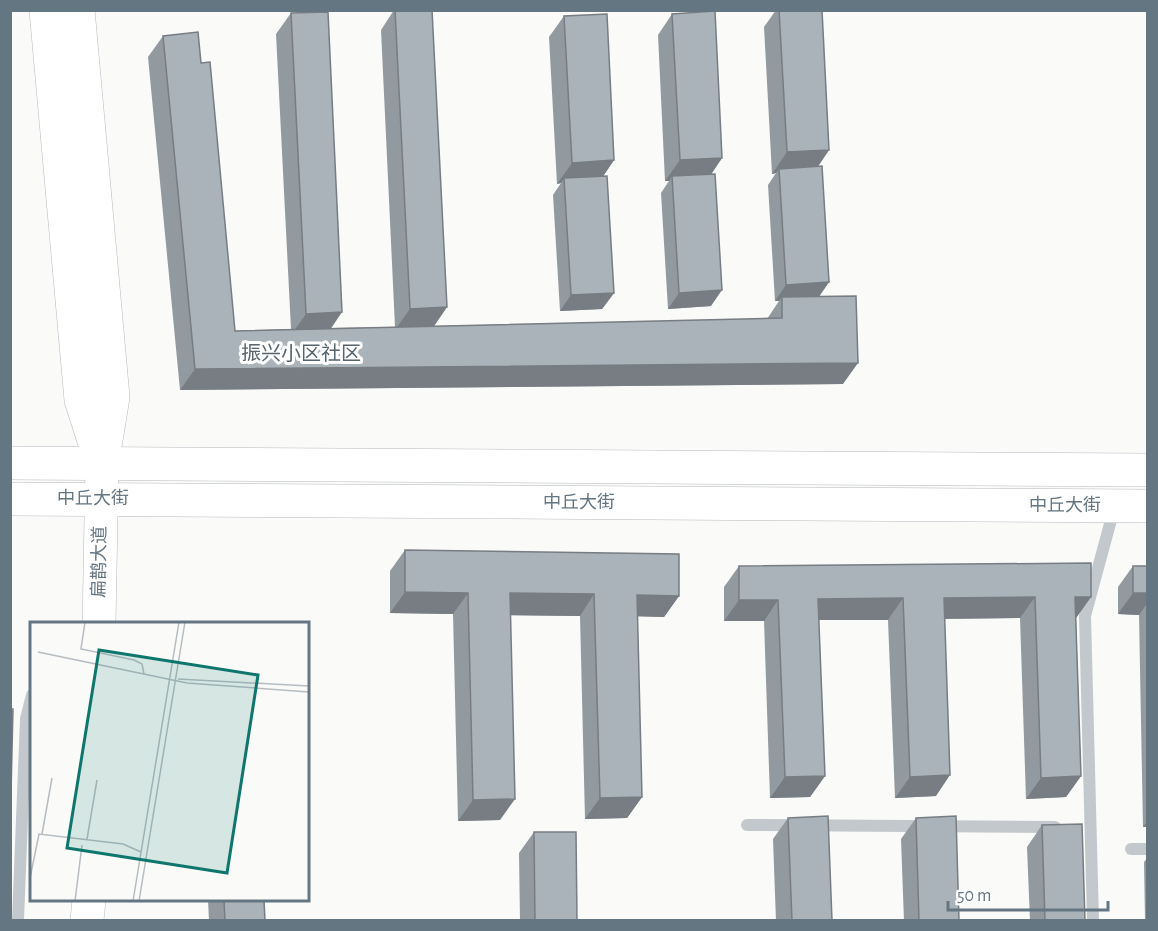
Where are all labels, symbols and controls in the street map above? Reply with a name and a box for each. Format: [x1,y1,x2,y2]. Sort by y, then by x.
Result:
district label: 振兴小区社区 [241,343,361,364]
street label: 中丘大街 [57,488,129,508]
street label: 中丘大街 [543,492,615,512]
street label: 中丘大街 [1029,495,1101,515]
street label: 扁鹊大道 [88,526,110,598]
inset map [30,622,309,901]
scale bar [948,874,1108,912]
text: 50 m [957,887,991,905]

